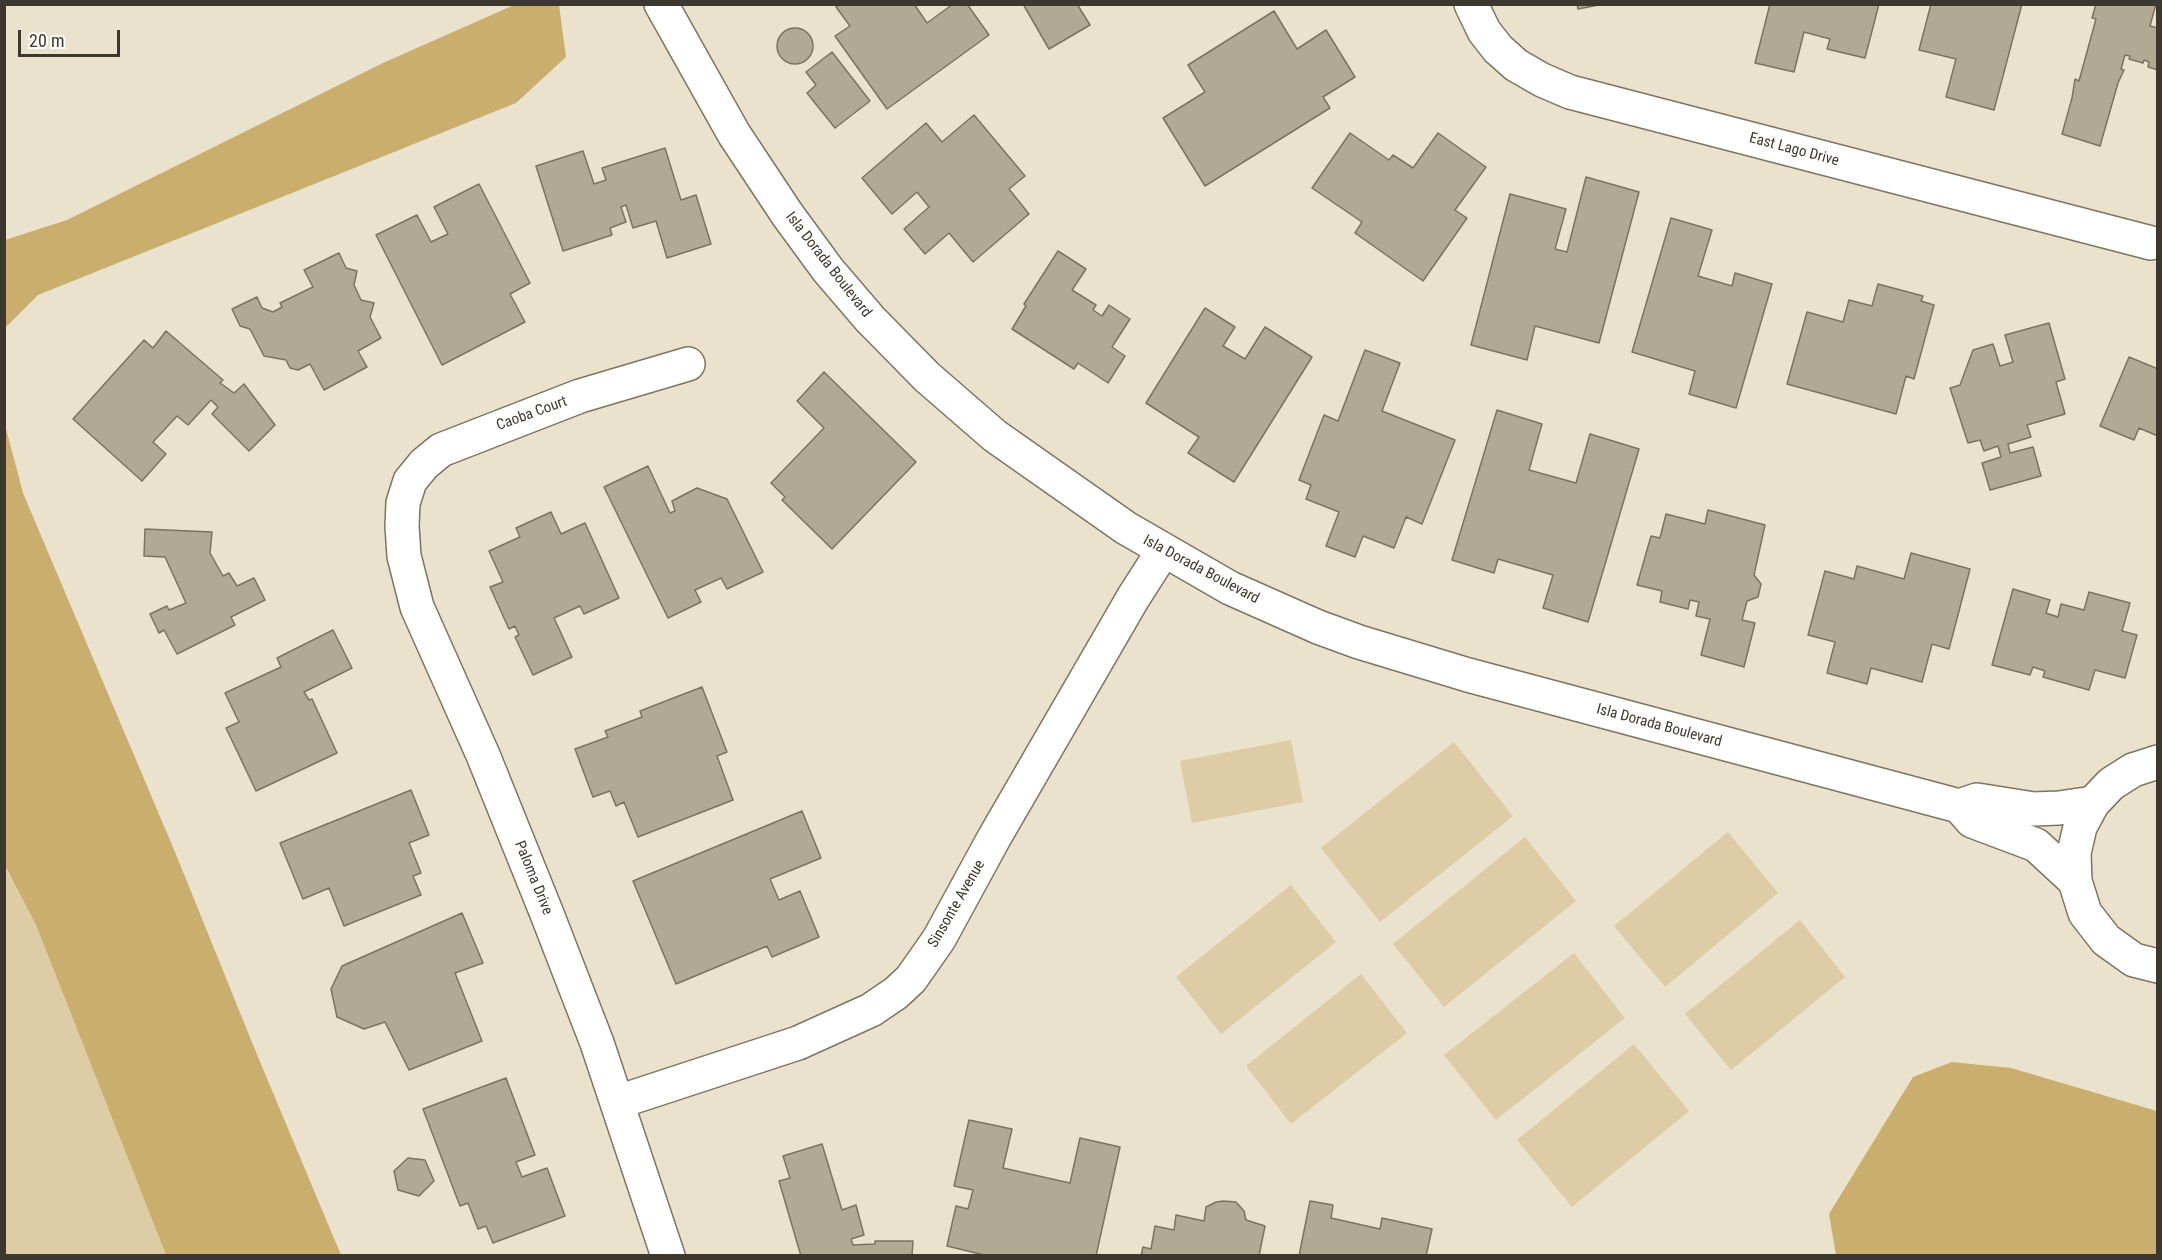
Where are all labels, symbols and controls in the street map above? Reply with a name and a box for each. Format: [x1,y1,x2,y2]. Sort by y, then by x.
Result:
scale bar [21,18,123,56]
text: 20 m [29,30,64,51]
street label: East Lago Drive [1747,129,1841,171]
street label: Isla Dorada Boulevard [781,209,875,321]
street label: Caoba Court [494,393,570,435]
street label: Isla Dorada Boulevard [1140,532,1262,608]
street label: Isla Dorada Boulevard [1594,701,1724,751]
street label: Paloma Drive [510,838,556,918]
street label: Sinsonte Avenue [925,857,989,951]

